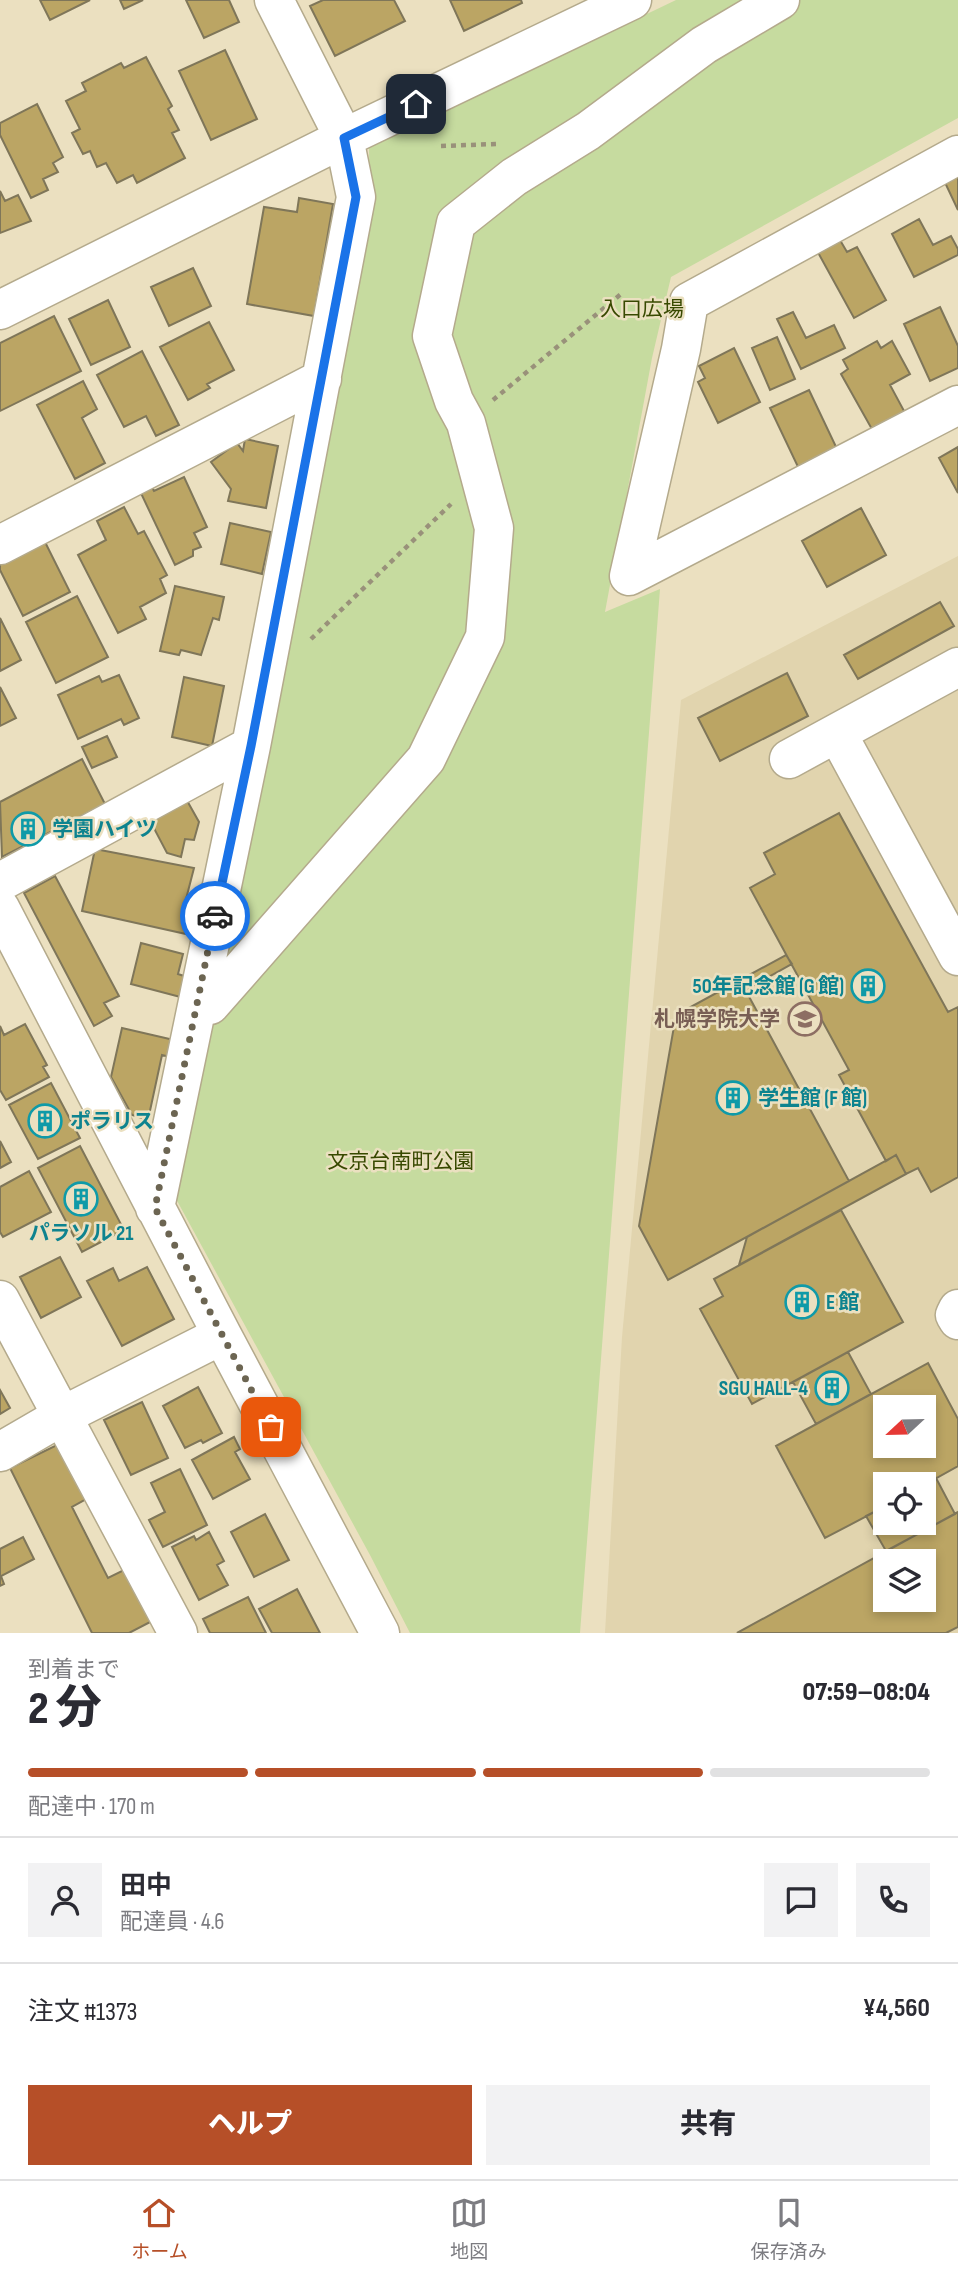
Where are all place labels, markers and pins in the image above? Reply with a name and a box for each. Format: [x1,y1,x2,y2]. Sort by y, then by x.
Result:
pin [386,74,446,134]
building icon: 学園ハイツ [9,810,47,848]
place label: 学園ハイツ [52,817,157,842]
building icon: 50年記念館 (G 館) [849,967,887,1005]
place label: 50年記念館 (G 館) [692,974,844,999]
school or university icon: 札幌学院大学 [786,1000,824,1038]
place label: 札幌学院大学 [654,1007,780,1032]
building icon: 学生館 (F 館) [714,1079,752,1117]
place label: 学生館 (F 館) [758,1086,867,1111]
building icon: ポラリス [26,1102,64,1140]
place label: ポラリス [70,1109,154,1134]
building icon: パラソル 21 [62,1180,100,1218]
place label: パラソル 21 [29,1221,133,1246]
building icon: E 館 [783,1283,821,1321]
place label: E 館 [826,1290,859,1315]
building icon: SGU HALL-4 [813,1369,851,1407]
place label: SGU HALL-4 [719,1376,808,1401]
pin [241,1397,301,1457]

